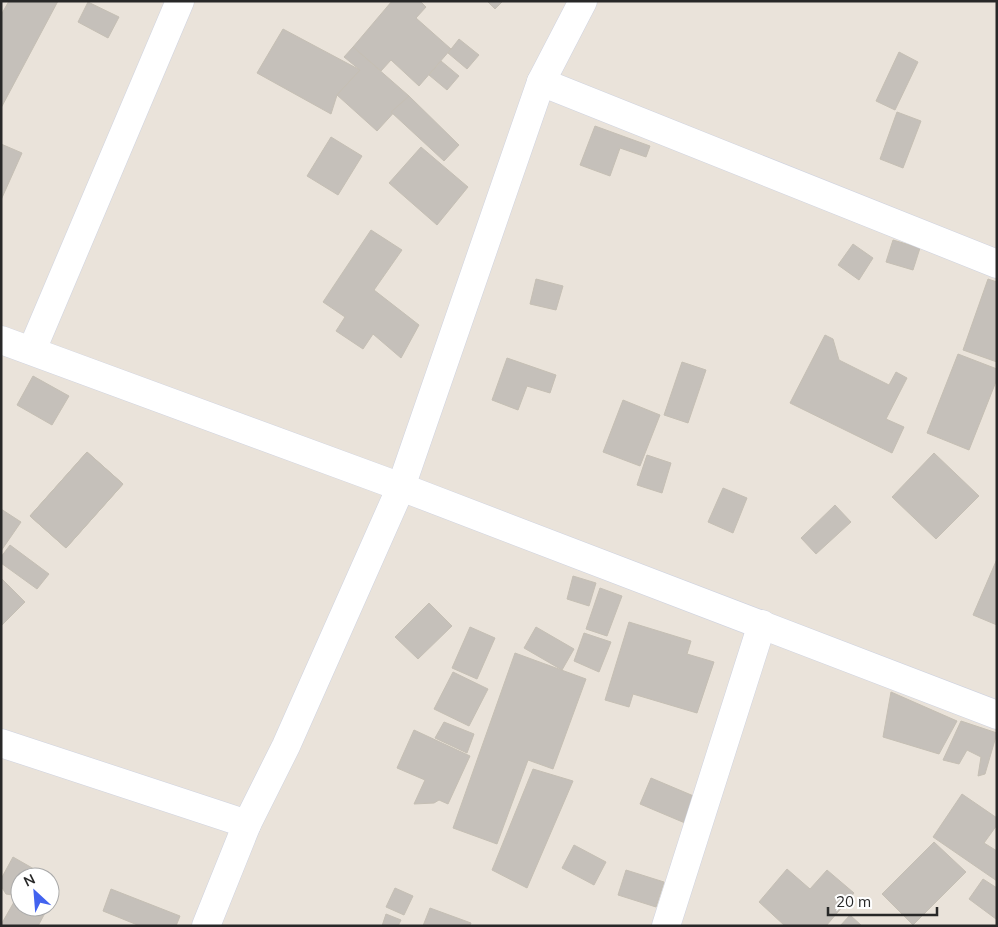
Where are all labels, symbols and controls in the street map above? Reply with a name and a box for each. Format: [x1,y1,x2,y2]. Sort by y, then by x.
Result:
north arrow [10,867,60,917]
text: N [21,870,38,891]
scale bar [828,884,937,916]
text: 20 m [836,892,871,911]

